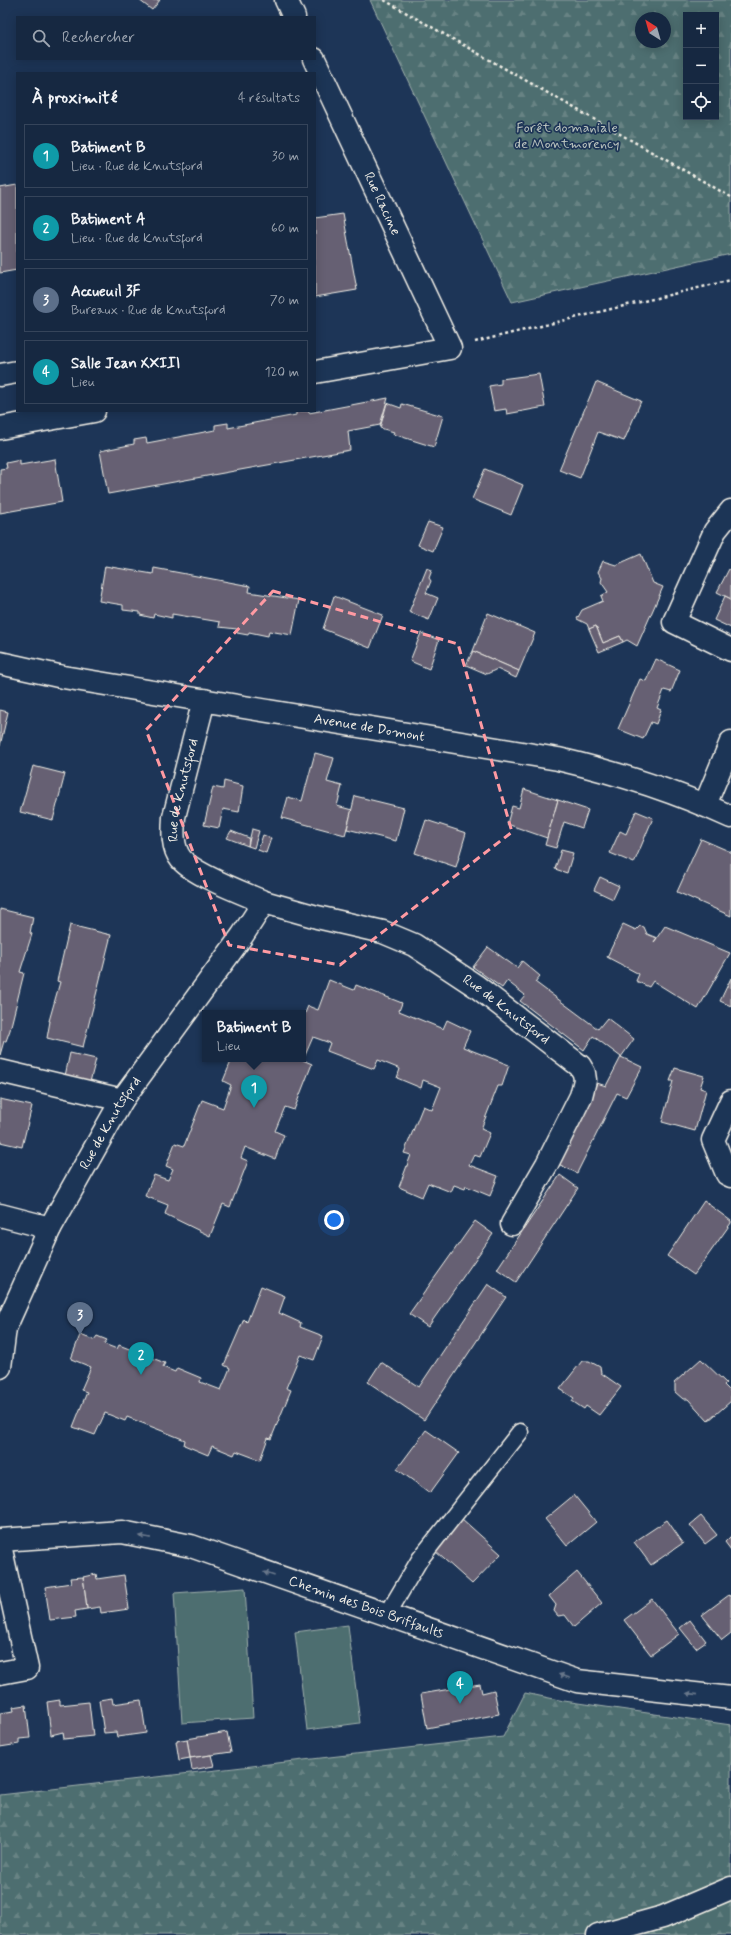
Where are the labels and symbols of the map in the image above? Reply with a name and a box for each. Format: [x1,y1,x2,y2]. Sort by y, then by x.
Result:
north arrow [635,12,671,48]
park label: Forêt domaniale de Montmorency [515,119,620,153]
street label: Rue Racine [359,169,405,238]
street label: Avenue de Domont [312,710,426,746]
street label: Rue de Knutsford [164,737,203,843]
street label: Rue de Knutsford [459,971,554,1049]
street label: Rue de Knutsford [76,1073,145,1173]
pin: 1 [241,1075,267,1108]
your location [324,1210,344,1230]
pin: 3 [67,1302,93,1335]
pin: 2 [128,1342,154,1375]
one-way arrow [139,1534,151,1540]
one-way arrow [263,1571,275,1577]
street label: Chemin des Bois Briffaults [286,1572,446,1643]
pin: 4 [447,1671,473,1704]
one-way arrow [557,1673,569,1679]
one-way arrow [686,1691,698,1697]

